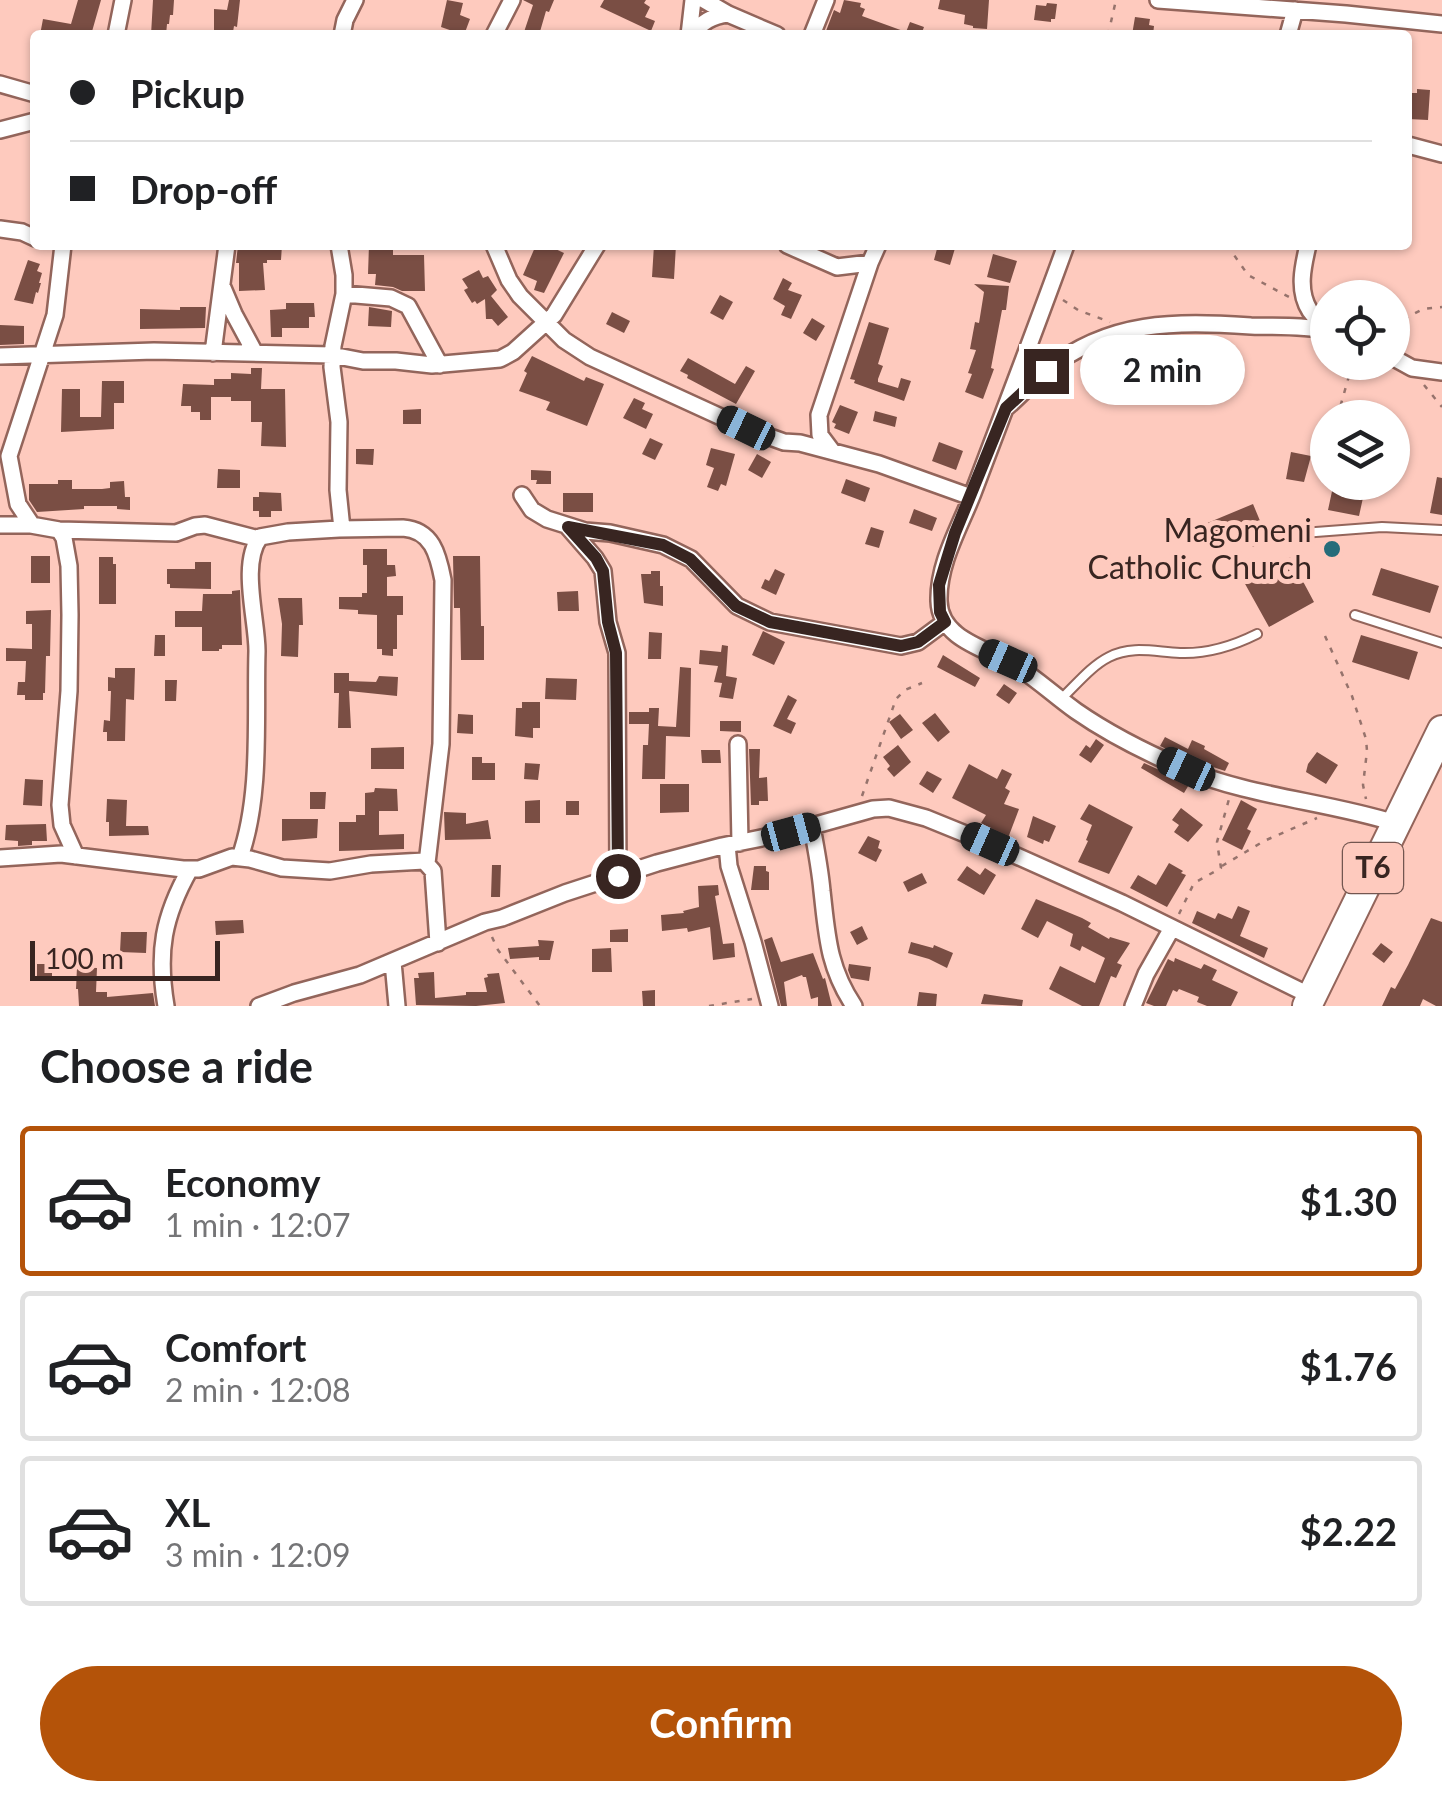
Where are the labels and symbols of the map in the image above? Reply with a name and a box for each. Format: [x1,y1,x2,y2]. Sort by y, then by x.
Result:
callout: 2 min [1081,336,1246,406]
route end [1024,349,1069,394]
car [712,401,780,455]
place label: Magomeni Catholic Church [1088,510,1312,586]
marker: Magomeni Catholic Church [1321,538,1343,560]
car [974,635,1042,687]
car [1152,743,1220,795]
car [758,810,824,854]
car [956,818,1024,870]
road number: T6 [1343,843,1403,893]
route start [596,854,641,899]
scale bar [30,936,220,980]

